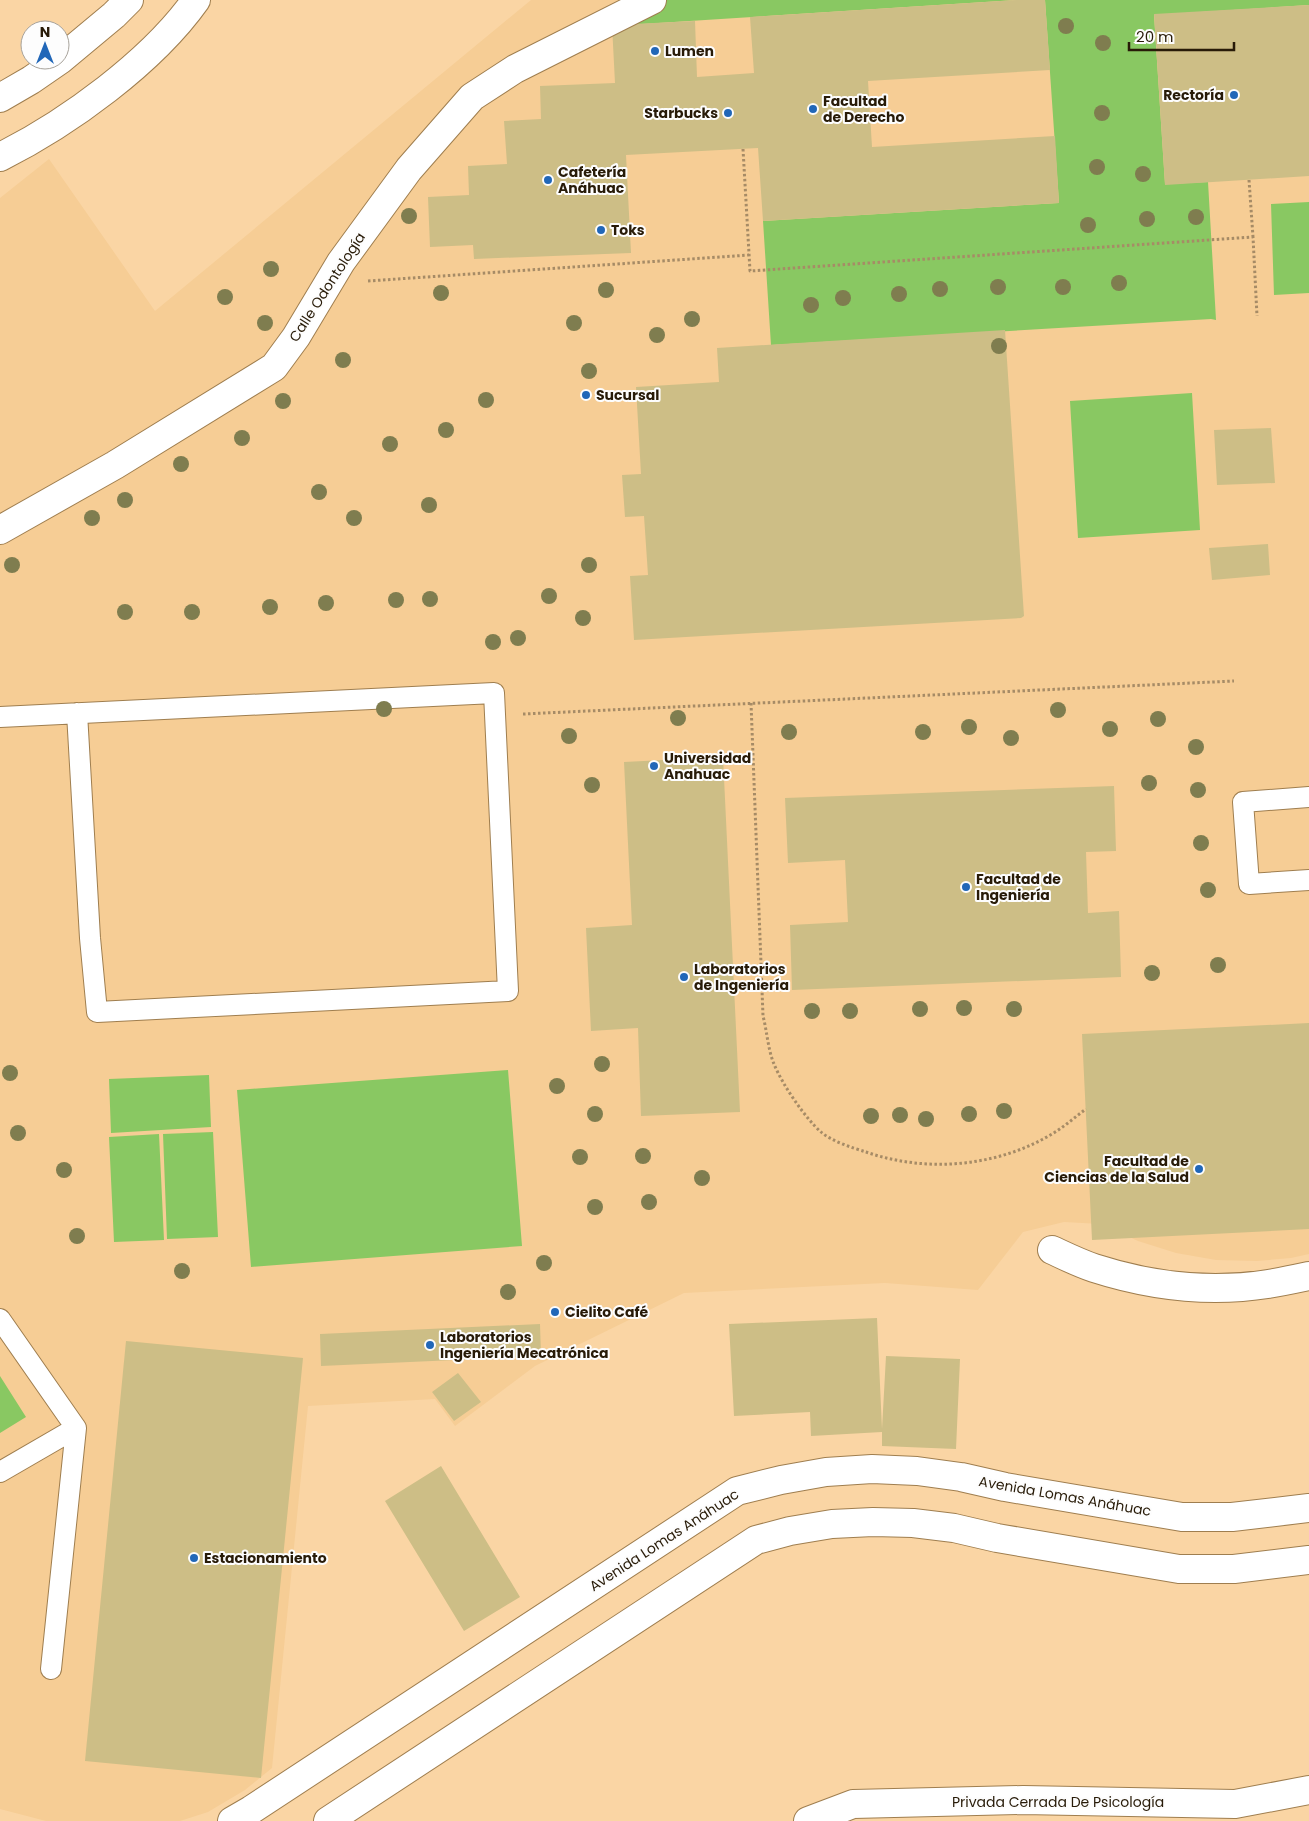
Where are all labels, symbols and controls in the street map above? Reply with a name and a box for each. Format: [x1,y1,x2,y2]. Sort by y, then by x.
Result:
north arrow [20,20,70,70]
scale bar [1129,20,1234,52]
text: N [40,22,50,42]
text: 20 m [1136,26,1174,47]
place label: Lumen [665,41,714,61]
marker: Lumen [649,45,661,57]
place label: Rectoría [1163,85,1224,105]
marker: Rectoría [1228,89,1240,101]
place label: Facultad de Derecho [823,91,904,127]
place label: Starbucks [644,103,718,123]
marker: Facultad de Derecho [807,103,819,115]
marker: Starbucks [722,107,734,119]
place label: Cafetería Anáhuac [558,162,626,198]
marker: Cafetería Anáhuac [542,174,554,186]
place label: Toks [611,220,645,240]
marker: Toks [595,224,607,236]
street label: Calle Odontología [284,228,370,346]
place label: Sucursal [596,385,659,405]
marker: Sucursal [580,389,592,401]
place label: Universidad Anahuac [664,748,751,784]
marker: Universidad Anahuac [648,760,660,772]
place label: Facultad de Ingeniería [976,869,1061,905]
marker: Facultad de Ingeniería [960,881,972,893]
place label: Laboratorios de Ingeniería [694,959,789,995]
marker: Laboratorios de Ingeniería [678,971,690,983]
place label: Facultad de Ciencias de la Salud [1044,1151,1189,1187]
marker: Facultad de Ciencias de la Salud [1193,1163,1205,1175]
place label: Cielito Café [565,1302,648,1322]
marker: Cielito Café [549,1306,561,1318]
place label: Laboratorios Ingeniería Mecatrónica [440,1327,608,1363]
marker: Laboratorios Ingeniería Mecatrónica [424,1339,436,1351]
street label: Avenida Lomas Anáhuac [977,1471,1153,1521]
street label: Avenida Lomas Anáhuac [585,1484,743,1596]
place label: Estacionamiento [204,1548,327,1568]
marker: Estacionamiento [188,1552,200,1564]
street label: Privada Cerrada De Psicología [952,1792,1164,1812]

